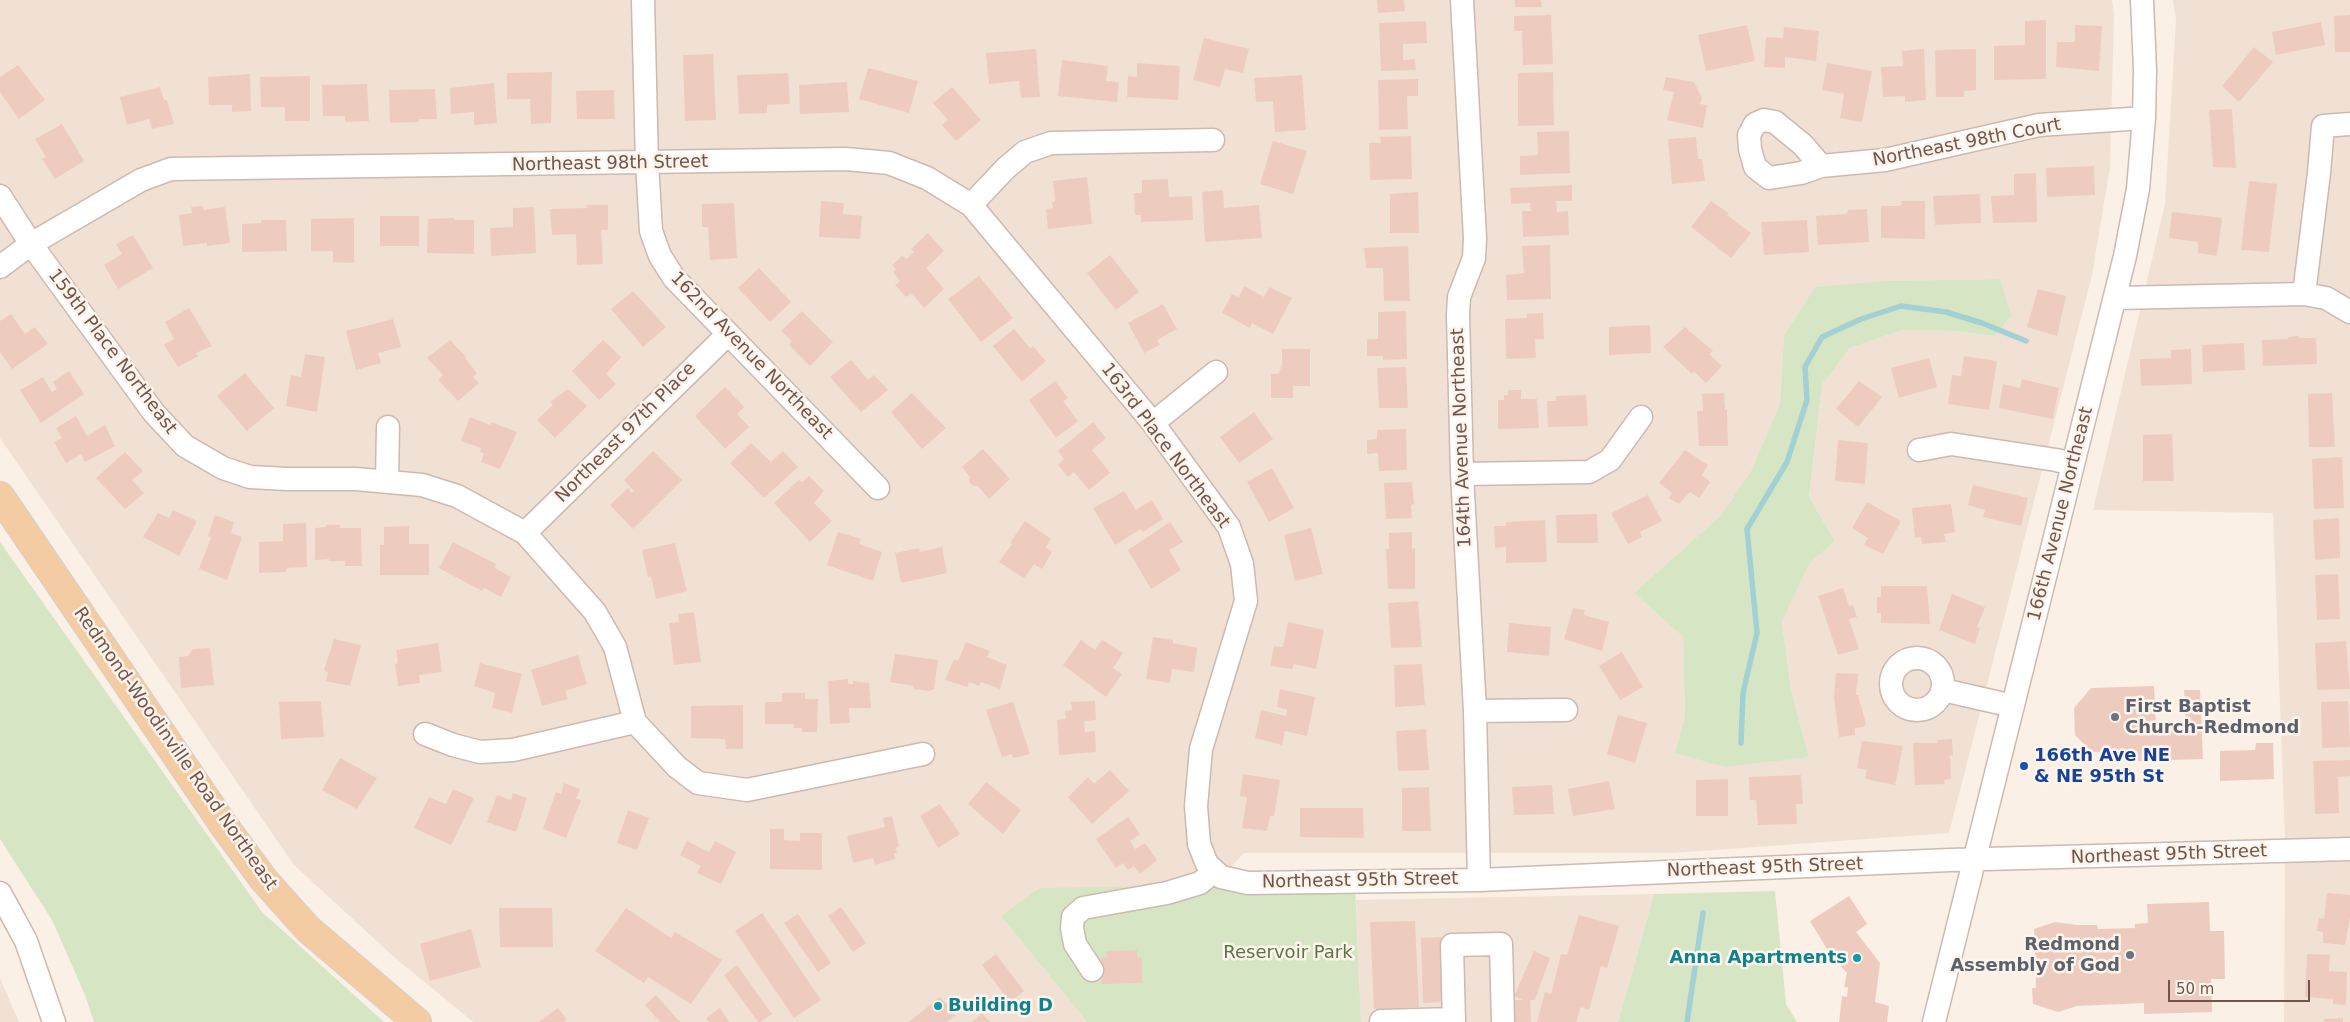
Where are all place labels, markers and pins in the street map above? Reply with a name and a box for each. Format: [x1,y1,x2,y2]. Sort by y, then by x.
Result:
place label: First Baptist Church-Redmond [2125,696,2299,739]
marker: First Baptist Church-Redmond [2109,711,2121,723]
place label: 166th Ave NE & NE 95th St [2034,745,2170,788]
marker: 166th Ave NE & NE 95th St [2018,760,2030,772]
place label: Redmond Assembly of God [1950,934,2120,976]
place label: Anna Apartments [1669,947,1847,969]
marker: Redmond Assembly of God [2124,949,2136,961]
marker: Anna Apartments [1851,952,1863,964]
place label: Building D [948,995,1053,1017]
marker: Building D [932,1000,944,1012]

